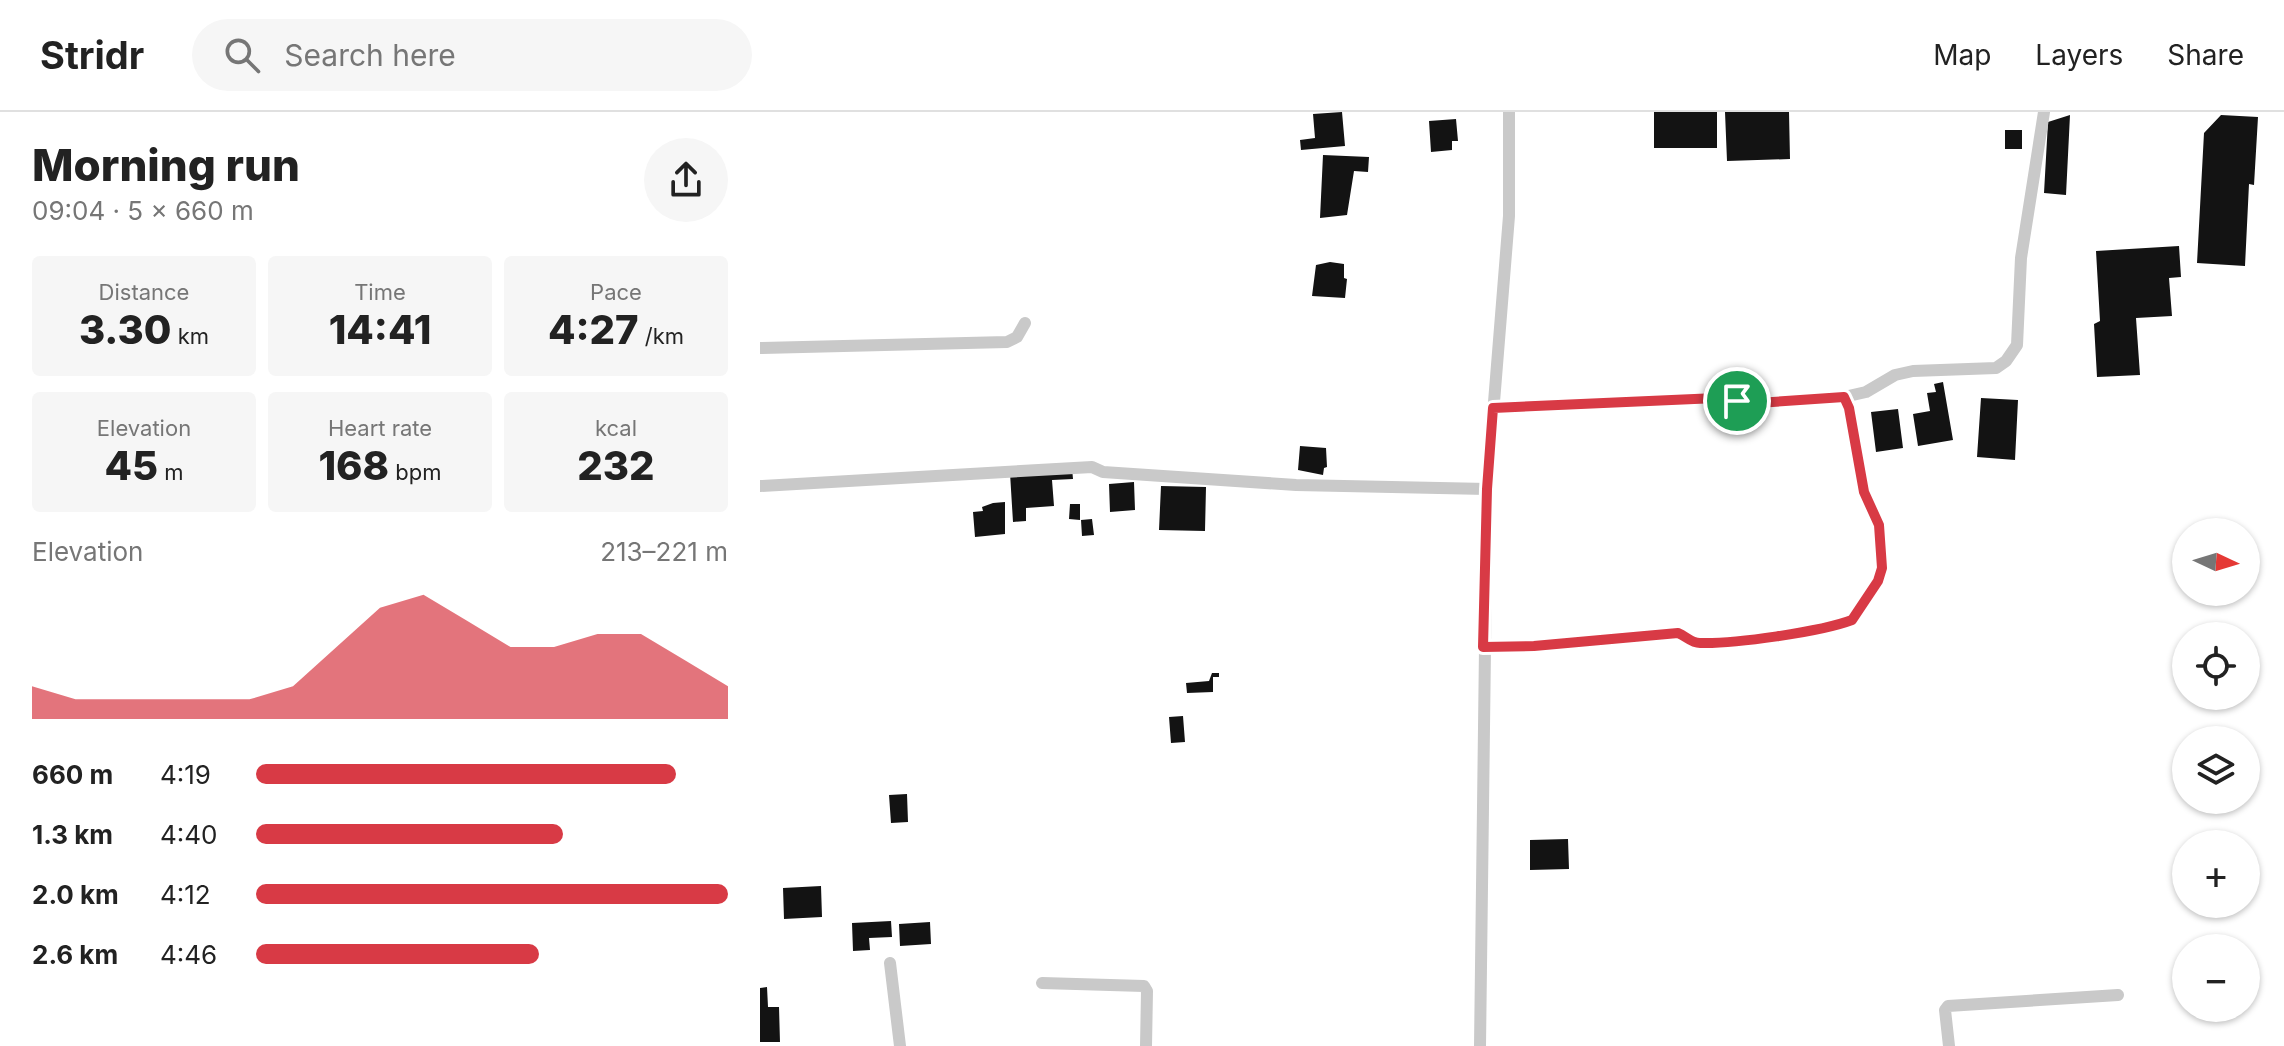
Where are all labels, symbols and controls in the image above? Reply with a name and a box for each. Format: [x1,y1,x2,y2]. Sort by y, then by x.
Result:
search box [192,19,752,91]
text: Stridr [40,32,144,78]
icon: search [220,33,264,77]
text: Search here [284,37,456,73]
text: Map [1933,38,1991,72]
text: Layers [2035,38,2123,72]
text: Share [2167,38,2244,72]
text: Morning run [32,138,300,192]
button: share [644,138,728,222]
text: 09:04 · 5 × 660 m [32,195,254,226]
text: Distance [99,279,189,305]
text: Time [354,279,406,305]
text: Pace [590,279,642,305]
text: 3.30 [79,305,172,354]
text: 14:41 [329,305,431,354]
text: 4:27 [548,305,639,354]
text: km [172,323,209,349]
text: /km [639,323,684,349]
pin [1703,367,1771,435]
icon: arrive [1715,379,1759,423]
text: Elevation [97,415,191,441]
text: Heart rate [328,415,432,441]
text: kcal [595,415,637,441]
text: 45 [104,441,158,490]
text: 168 [318,441,389,490]
text: 232 [577,441,655,490]
text: m [158,459,184,485]
text: bpm [389,459,442,485]
north arrow [2172,518,2260,606]
map controls [2172,518,2260,1022]
text: Elevation [32,536,143,567]
text: 213–221 m [600,536,728,567]
button: locate [2172,622,2260,710]
button: layers [2172,726,2260,814]
text: 660 m [32,759,113,790]
text: 4:19 [160,759,211,790]
text: 1.3 km [32,819,113,850]
text: 4:40 [160,819,217,850]
button: + [2172,830,2260,918]
text: 2.0 km [32,879,119,910]
text: 4:12 [160,879,211,910]
button: − [2172,934,2260,1022]
text: 2.6 km [32,939,118,970]
text: 4:46 [160,939,217,970]

